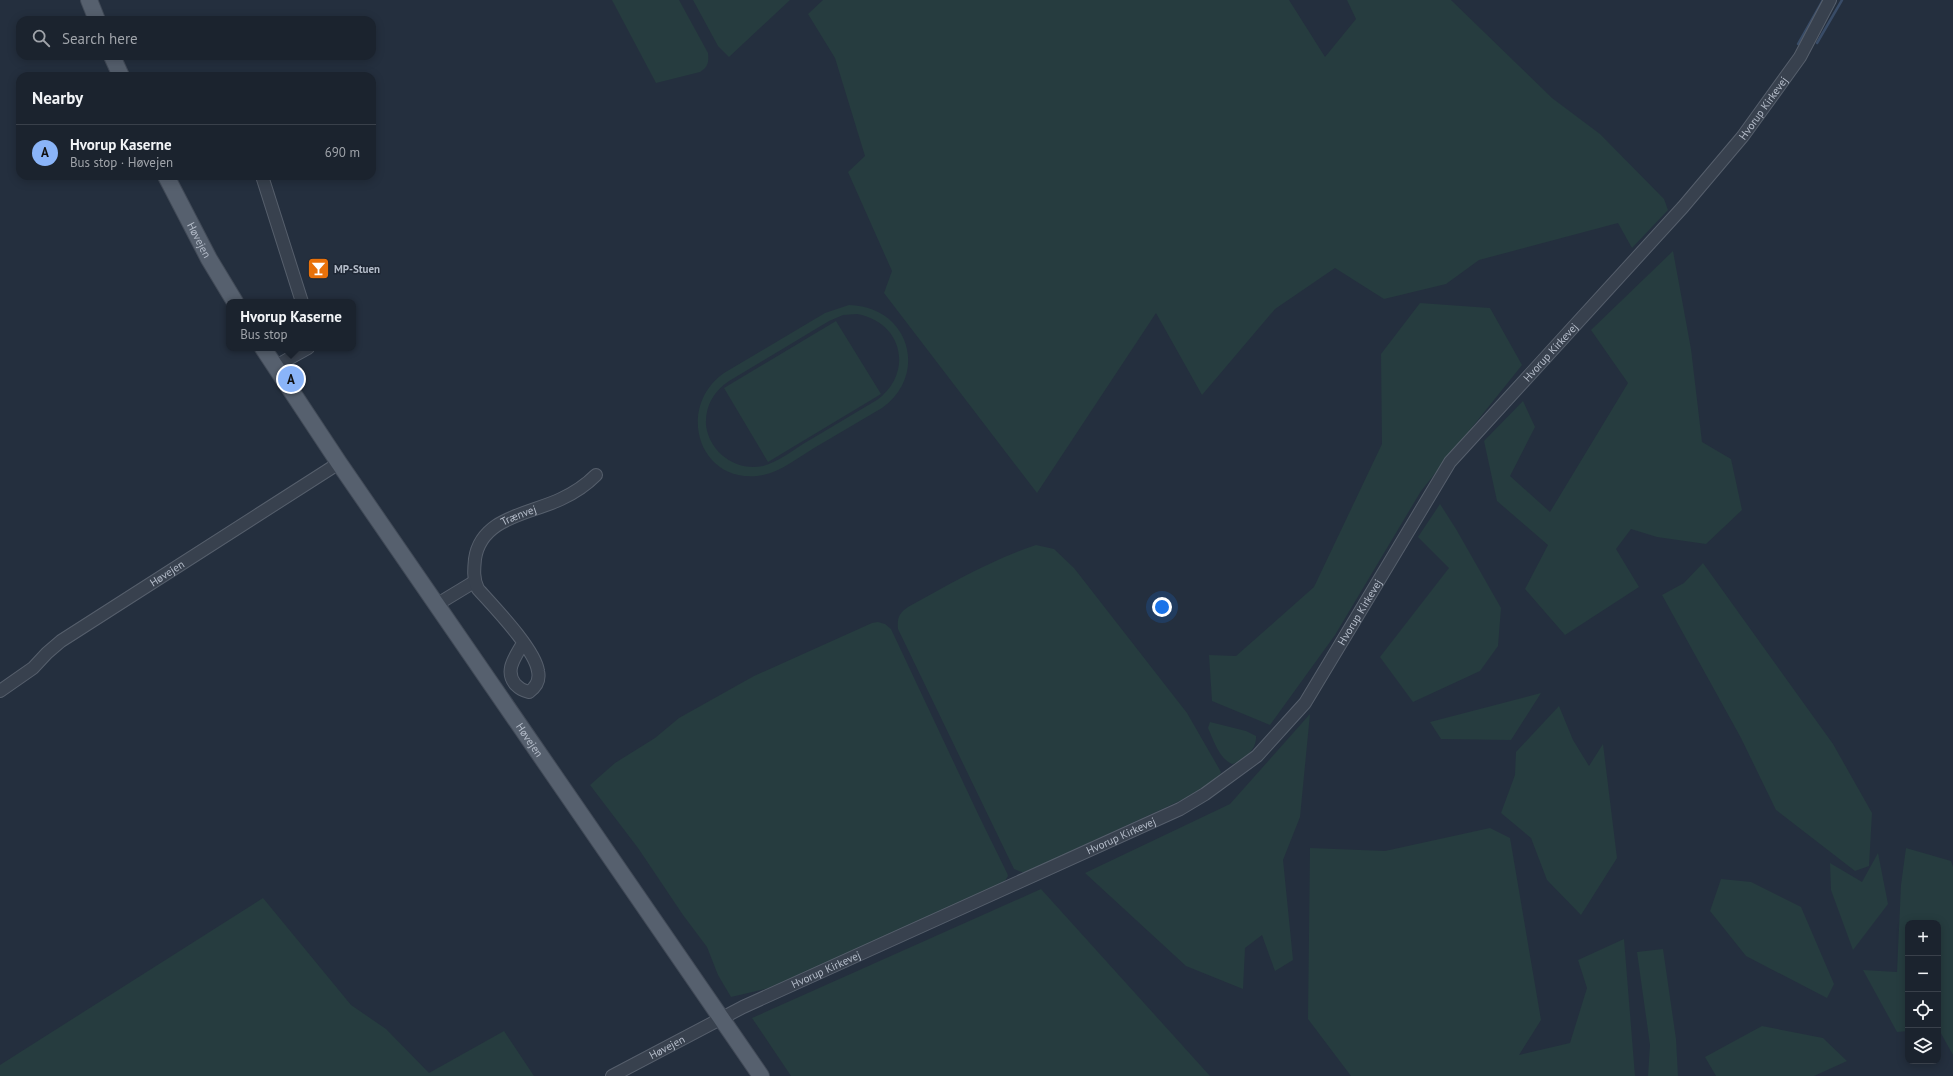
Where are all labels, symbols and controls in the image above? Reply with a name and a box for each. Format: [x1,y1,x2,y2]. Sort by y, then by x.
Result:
search box [16,16,376,60]
icon: search [30,27,52,49]
text: Search here [62,29,138,48]
street label: Hvorup Kirkevej [1736,74,1791,142]
text: Nearby [32,87,83,109]
text: Hvorup Kaserne [70,135,172,154]
text: A [41,144,49,161]
text: 690 m [325,144,360,161]
text: Bus stop · Høvejen [70,154,173,171]
street label: Høvejen [184,220,214,260]
bar icon: MP-Stuen [305,256,331,282]
place label: MP-Stuen [334,262,380,276]
popup [226,299,356,351]
text: Hvorup Kaserne [240,307,342,326]
street label: Hvorup Kirkevej [1520,320,1581,384]
text: Bus stop [240,326,288,343]
pin: A [278,364,304,394]
street label: Trænvej [498,502,538,529]
street label: Høvejen [147,557,187,589]
street label: Hvorup Kirkevej [1334,576,1385,648]
your location [1152,597,1172,617]
street label: Høvejen [513,720,546,760]
street label: Hvorup Kirkevej [1084,814,1158,858]
map controls [1905,920,1941,1064]
button: + [1905,920,1941,956]
street label: Hvorup Kirkevej [789,948,863,991]
button: − [1905,956,1941,992]
button: locate [1905,992,1941,1028]
button: layers [1905,1028,1941,1064]
street label: Høvejen [647,1032,687,1062]

